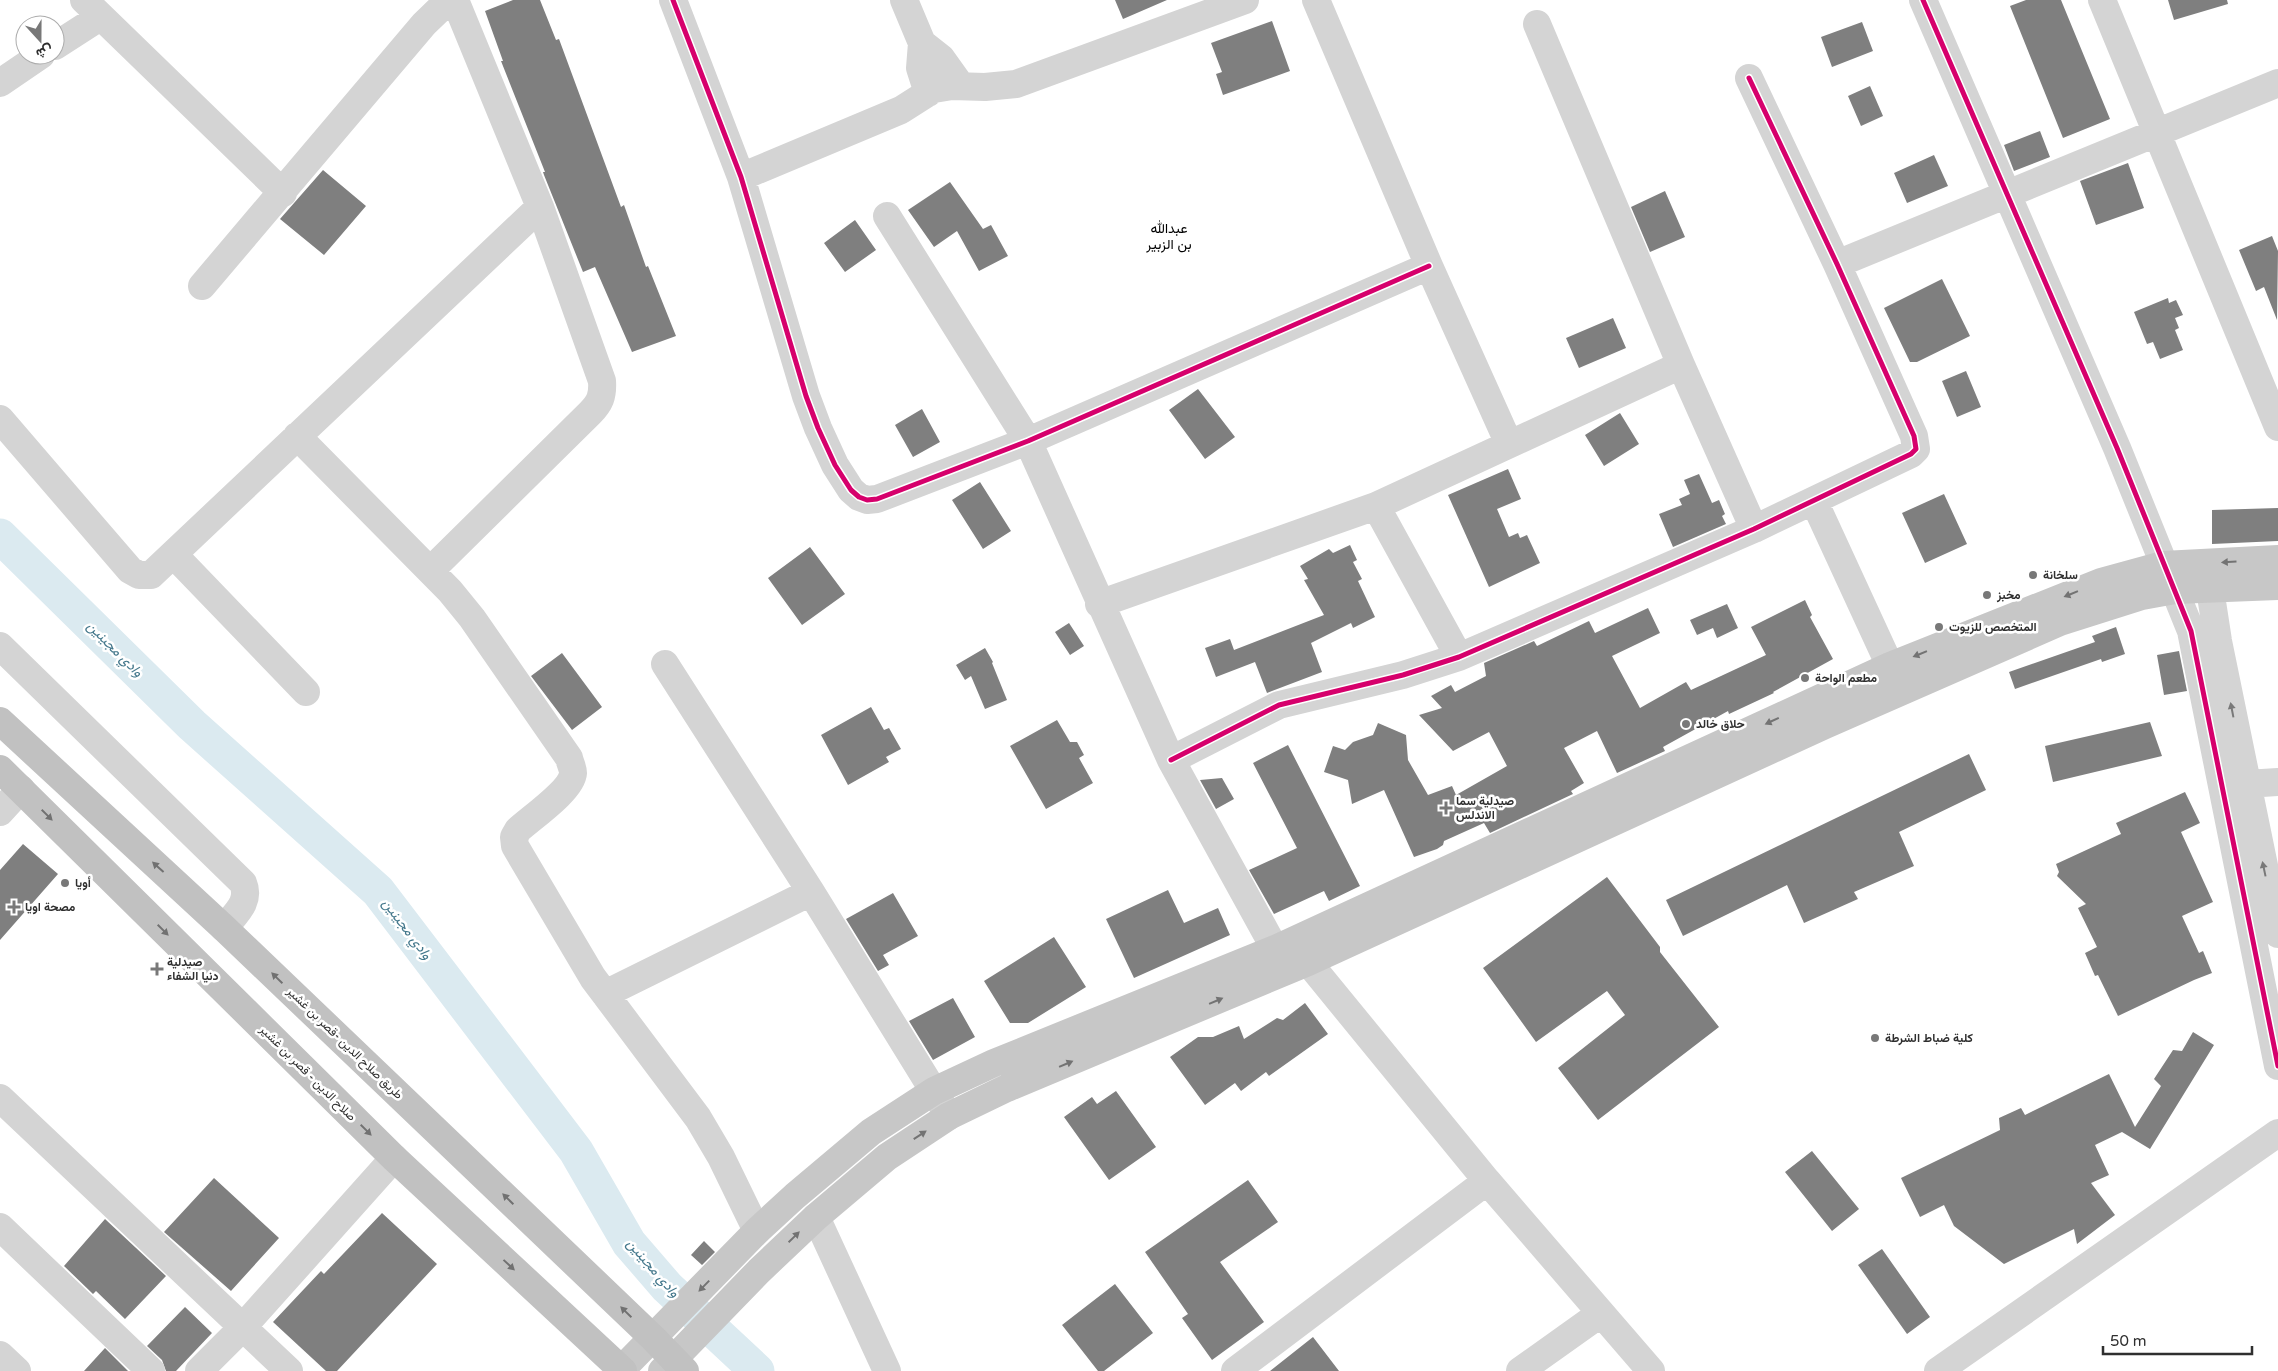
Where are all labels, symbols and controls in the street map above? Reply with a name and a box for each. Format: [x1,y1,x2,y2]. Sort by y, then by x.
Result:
north arrow [15,15,65,65]
text: ش [33,41,55,63]
district label: عبدالله بن الزبير [1145,220,1192,253]
one-way arrow [2221,558,2237,566]
place label: سلخانة [2043,568,2078,582]
marker: سلخانة [2027,569,2039,581]
place label: مخبز [1996,588,2021,603]
marker: مخبز [1981,589,1993,601]
one-way arrow [2064,591,2079,598]
water label: وادي مجينين [81,617,147,683]
place label: المتخصص للزيوت [1949,620,2037,635]
marker: المتخصص للزيوت [1933,621,1945,633]
one-way arrow [1913,651,1928,658]
place label: مطعم الواحة [1815,671,1878,686]
marker: مطعم الواحة [1799,672,1811,684]
one-way arrow [2227,702,2235,718]
place label: حلاق خالد [1696,717,1745,731]
one-way arrow [1765,717,1779,725]
marker: حلاق خالد [1680,718,1692,730]
place label: صيدلية سما الاندلس [1456,794,1514,822]
marker: صيدلية سما الاندلس [1440,802,1452,814]
one-way arrow [41,809,53,821]
one-way arrow [152,861,164,873]
one-way arrow [2260,861,2268,877]
place label: أويا [75,876,91,891]
marker: أويا [59,877,71,889]
water label: وادي مجينين [376,895,436,965]
marker: مصحة اويا [7,900,21,914]
place label: مصحة اويا [25,900,76,915]
one-way arrow [157,924,169,936]
place label: صيدلية دنيا الشفاء [167,955,219,983]
marker: صيدلية دنيا الشفاء [151,963,163,975]
one-way arrow [271,972,283,984]
street label: طريق صلاح الدين -قصر بن غشير [282,983,406,1103]
one-way arrow [1209,996,1223,1004]
street label: صلاح الدين - قصر بن غشير [255,1022,359,1125]
place label: كلية ضباط الشرطة [1885,1031,1974,1046]
marker: كلية ضباط الشرطة [1869,1032,1881,1044]
one-way arrow [1059,1059,1073,1067]
one-way arrow [359,1124,371,1136]
one-way arrow [914,1130,927,1140]
one-way arrow [502,1193,514,1205]
one-way arrow [788,1231,800,1243]
water label: وادي مجينين [621,1235,684,1303]
one-way arrow [503,1259,515,1271]
one-way arrow [699,1280,711,1292]
one-way arrow [620,1306,632,1318]
scale bar [2103,1324,2252,1356]
text: 50 m [2110,1332,2147,1350]

